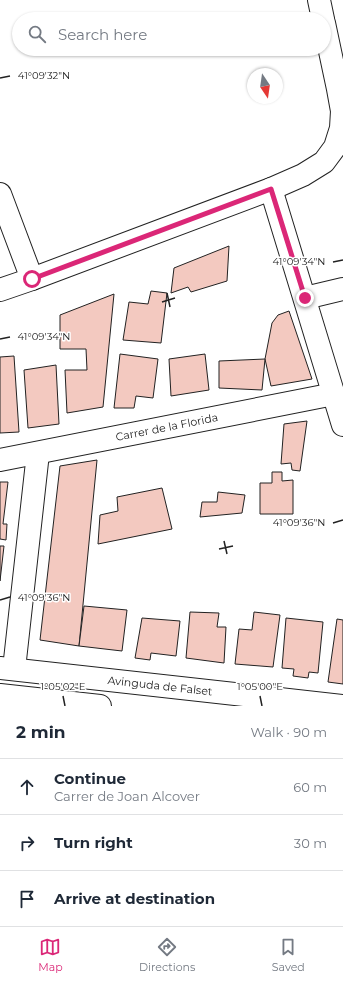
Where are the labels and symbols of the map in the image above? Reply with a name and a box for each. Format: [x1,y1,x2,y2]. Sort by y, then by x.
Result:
north arrow [247,68,283,104]
text: 41°09'32"N [18,69,70,82]
text: 41°09'34"N [273,255,325,268]
route start [23,270,41,288]
route end [296,289,314,307]
text: 41°09'34"N [18,330,70,343]
street label: Carrer de la Florida [114,410,219,444]
text: 41°09'36"N [273,516,325,529]
text: 41°09'36"N [18,591,70,604]
street label: Avinguda de Falset [107,673,214,699]
text: 1°05'02"E [41,680,86,693]
text: 1°05'00"E [237,680,283,693]

